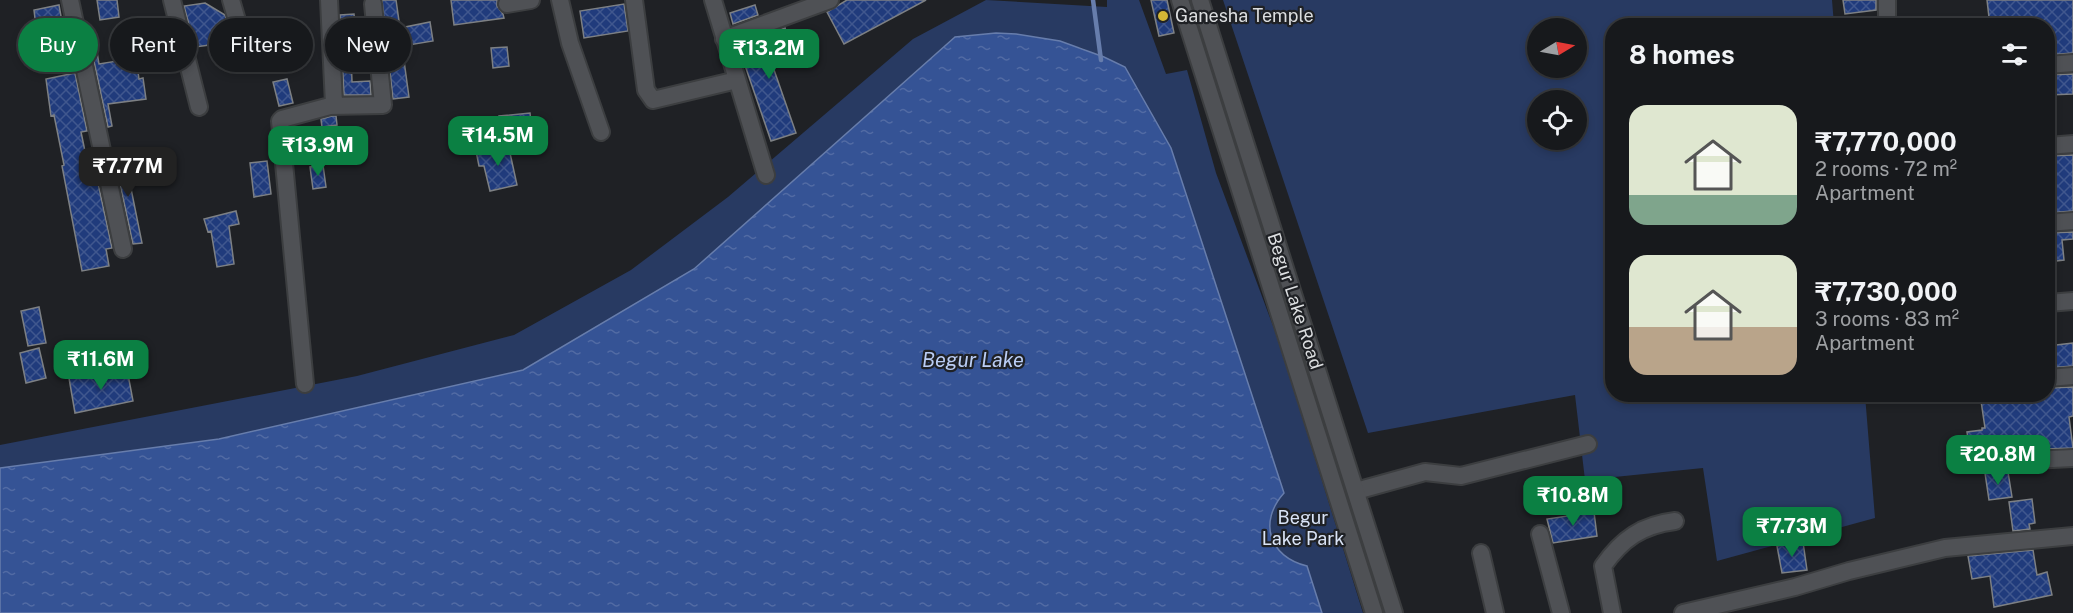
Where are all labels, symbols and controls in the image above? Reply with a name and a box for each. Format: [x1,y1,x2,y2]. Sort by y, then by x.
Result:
place label: Ganesha Temple [1175,5,1314,26]
marker: Ganesha Temple [1156,9,1170,23]
chip: Buy [18,18,98,72]
chip: Rent [110,18,197,72]
chip: Filters [209,18,313,72]
chip: New [325,18,411,72]
north arrow [1527,18,1587,78]
map controls [1527,18,1587,150]
pin: ₹13.2M [720,29,818,80]
text: ₹13.2M [733,36,805,60]
icon: filters [1998,38,2031,71]
text: 8 homes [1629,39,1735,70]
button: locate [1527,90,1587,150]
pin: ₹14.5M [449,116,547,167]
text: ₹14.5M [462,123,534,147]
pin: ₹13.9M [269,126,367,177]
text: ₹7,770,000 [1815,126,1957,157]
icon: home [1677,129,1749,201]
text: ₹13.9M [282,133,354,157]
pin: ₹7.77M [79,147,177,198]
text: ₹7.77M [93,154,163,178]
text: 2 rooms · 72 m² [1815,157,1957,181]
text: Apartment [1815,181,1915,205]
street label: Begur Lake Road [1264,230,1327,372]
text: ₹7,730,000 [1815,276,1957,307]
icon: home [1677,279,1749,351]
text: 3 rooms · 83 m² [1815,307,1959,331]
text: Apartment [1815,331,1915,355]
pin: ₹11.6M [52,340,150,391]
text: ₹11.6M [68,347,134,371]
water label: Begur Lake [922,348,1024,372]
pin: ₹20.8M [1949,435,2047,486]
text: ₹20.8M [1960,442,2036,466]
pin: ₹10.8M [1524,476,1622,527]
text: ₹10.8M [1537,483,1609,507]
park label: Begur Lake Park [1262,507,1344,549]
pin: ₹7.73M [1743,507,1841,558]
text: ₹7.73M [1757,514,1827,538]

